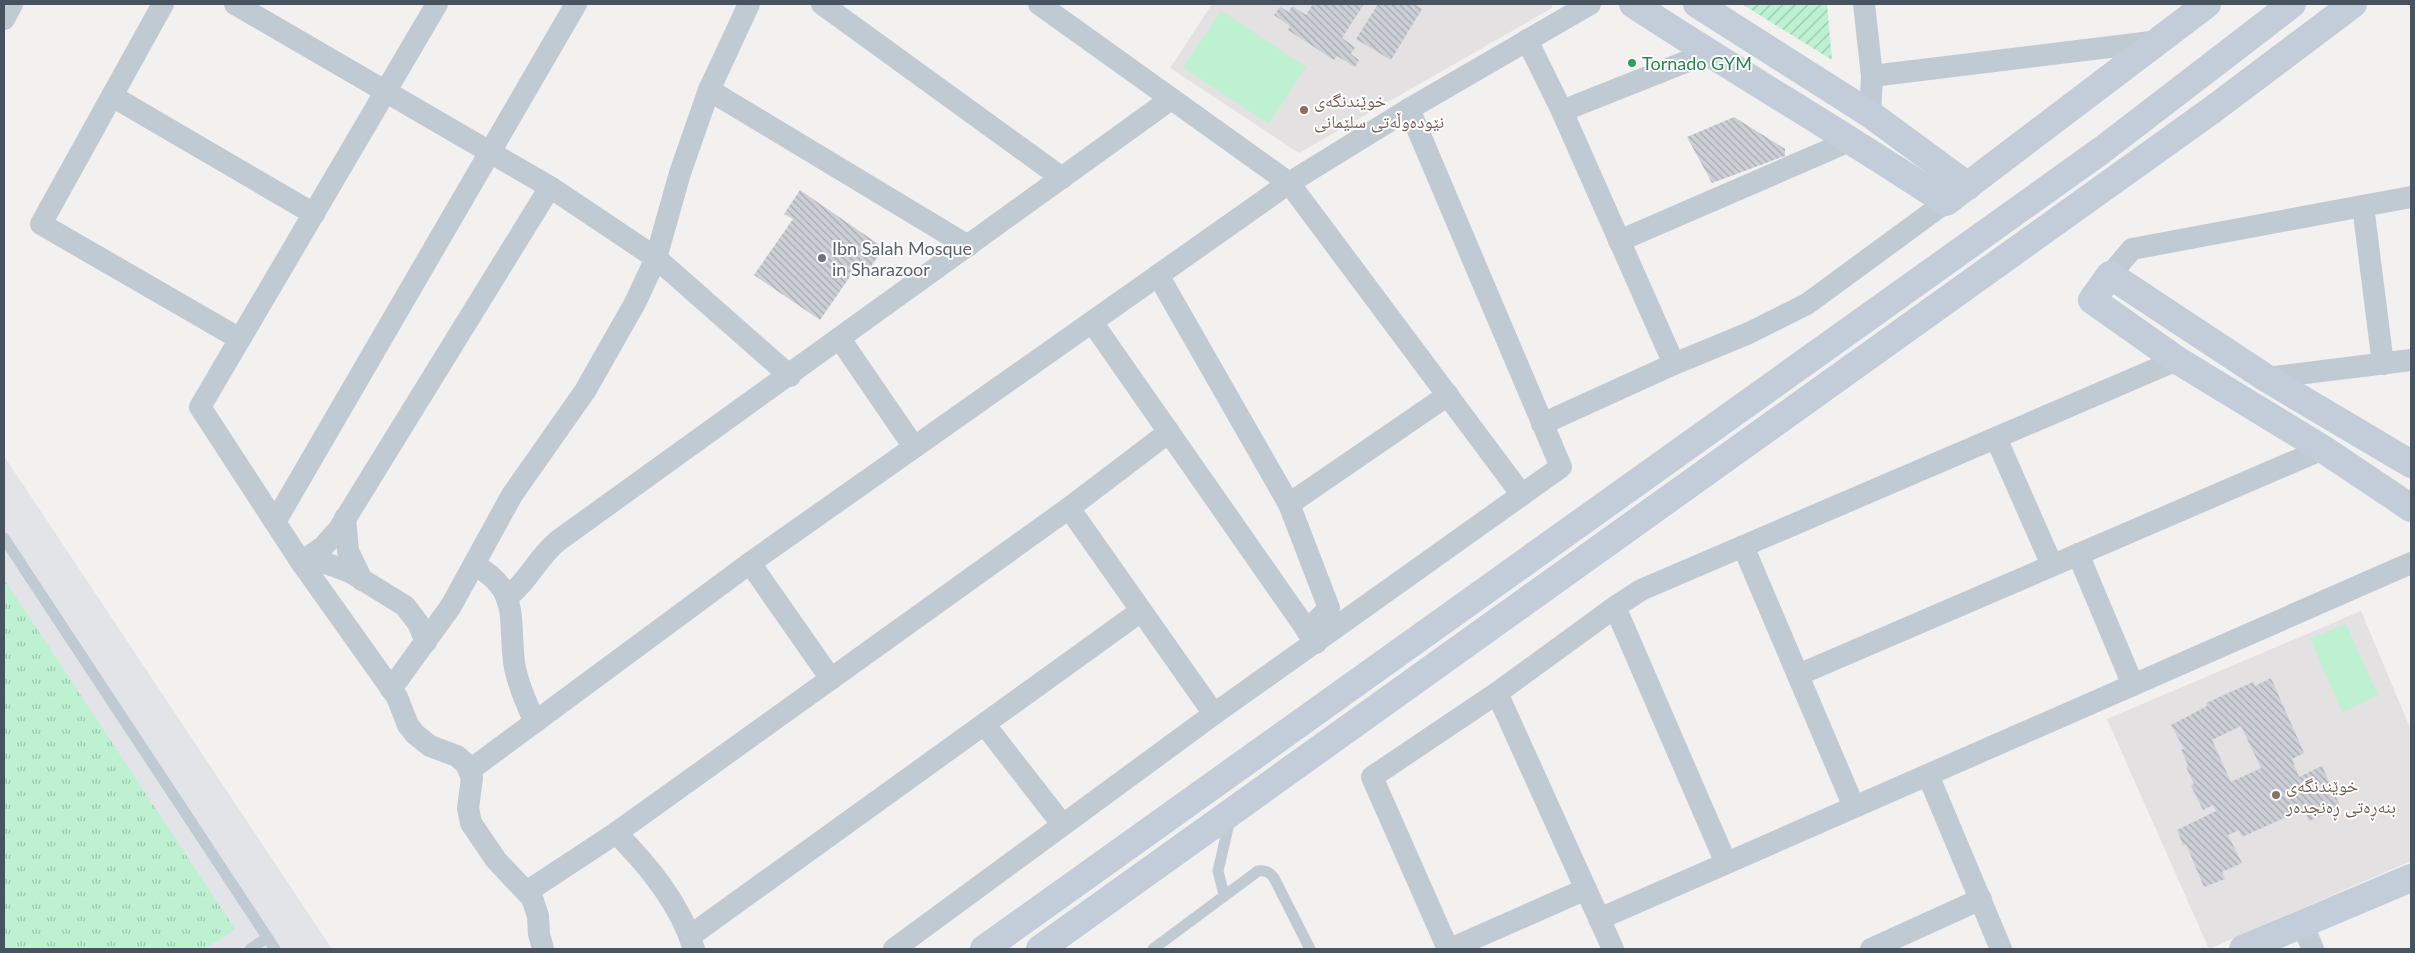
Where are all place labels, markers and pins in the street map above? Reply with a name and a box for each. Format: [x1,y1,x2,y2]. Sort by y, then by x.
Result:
place label: Tornado GYM [1642,52,1752,74]
marker: Tornado GYM [1626,57,1638,69]
place label: خوێندنگەی نێوده‌وڵه‌تی سلێمانی [1314,89,1444,133]
marker: خوێندنگەی نێوده‌وڵه‌تی سلێمانی [1298,104,1310,116]
place label: Ibn Salah Mosque in Sharazoor [832,237,972,280]
marker: Ibn Salah Mosque in Sharazoor [816,252,828,264]
place label: خوێندنگەی بنەڕەتی ڕەنجدەر [2285,774,2396,821]
marker: خوێندنگەی بنەڕەتی ڕەنجدەر [2270,789,2282,801]

